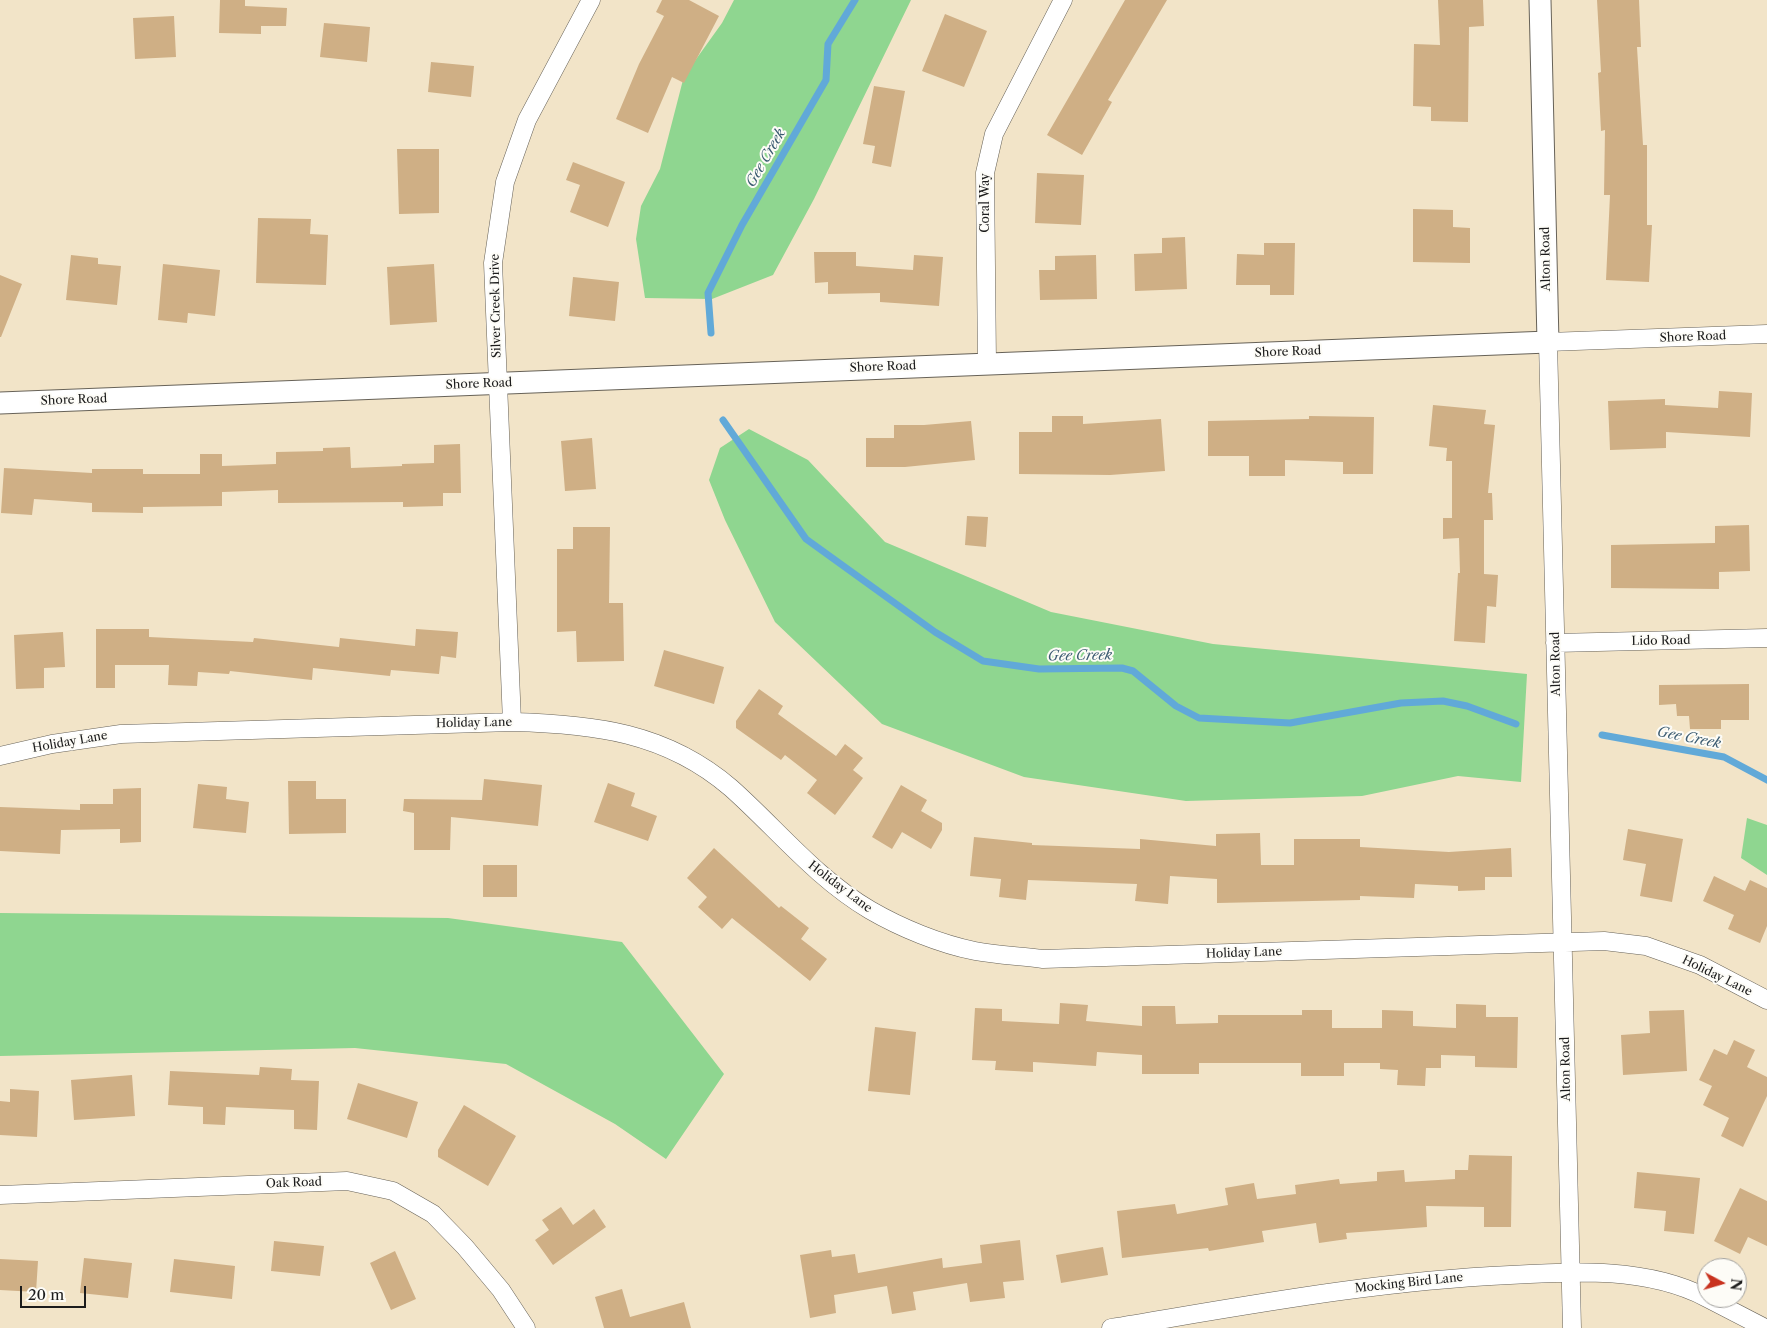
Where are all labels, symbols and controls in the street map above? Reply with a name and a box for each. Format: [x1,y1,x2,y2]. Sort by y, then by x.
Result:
water label: Gee Creek [743,126,789,190]
street label: Coral Way [979,173,993,233]
street label: Alton Road [1538,227,1554,291]
street label: Silver Creek Drive [488,254,504,358]
street label: Shore Road [1659,329,1727,345]
street label: Shore Road [1254,344,1322,360]
street label: Shore Road [849,359,917,375]
street label: Shore Road [445,376,513,392]
street label: Shore Road [40,392,108,408]
street label: Alton Road [1548,632,1564,696]
street label: Lido Road [1631,633,1691,649]
water label: Gee Creek [1048,647,1112,665]
street label: Holiday Lane [436,715,512,731]
water label: Gee Creek [1656,724,1722,752]
street label: Holiday Lane [31,728,109,756]
street label: Holiday Lane [805,858,875,916]
street label: Holiday Lane [1206,944,1282,962]
street label: Holiday Lane [1680,953,1754,999]
street label: Alton Road [1558,1037,1574,1101]
street label: Oak Road [266,1175,322,1191]
north arrow [1697,1258,1747,1308]
street label: Mocking Bird Lane [1354,1270,1464,1296]
scale bar [22,1276,89,1308]
text: N [1726,1277,1746,1291]
text: 20 m [28,1285,64,1304]

